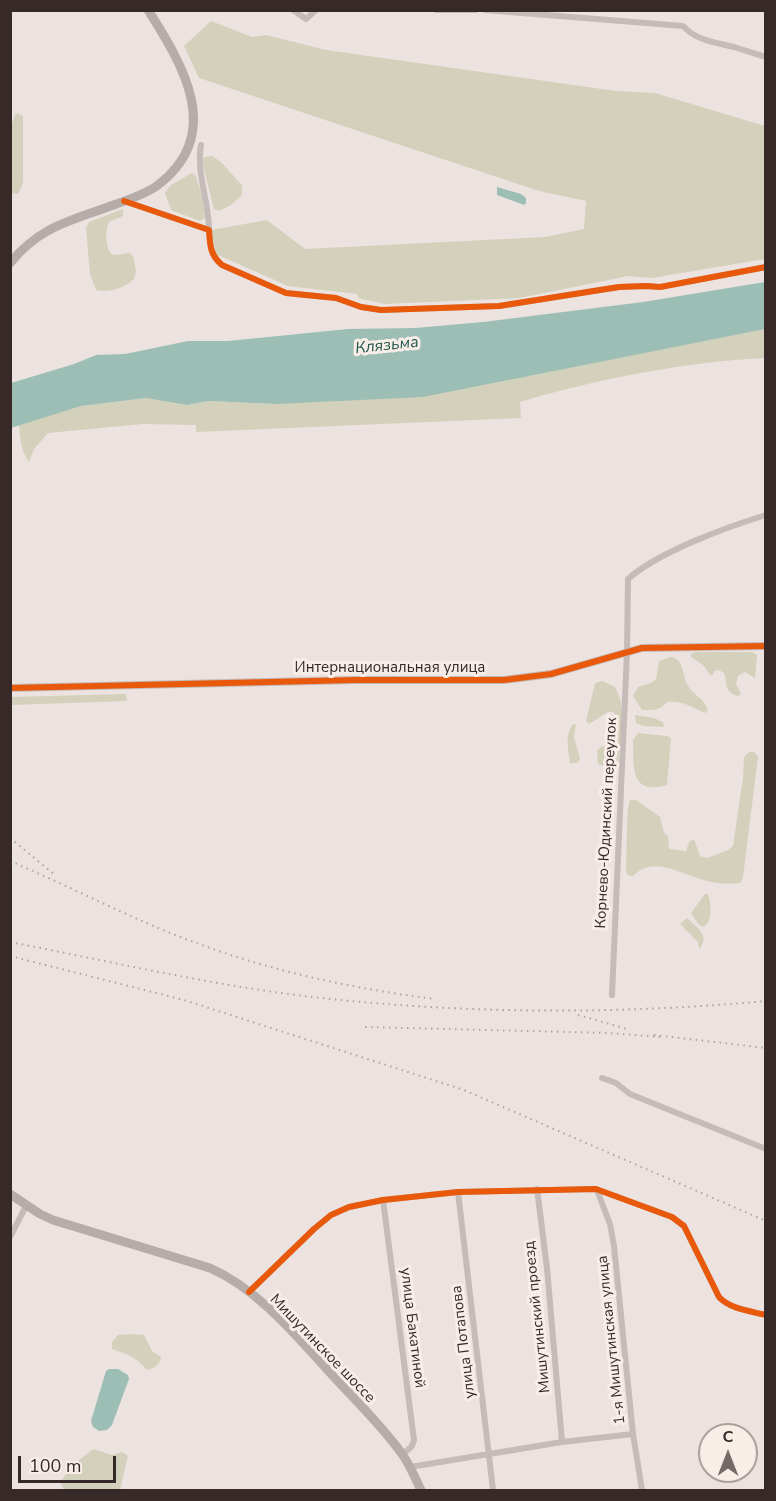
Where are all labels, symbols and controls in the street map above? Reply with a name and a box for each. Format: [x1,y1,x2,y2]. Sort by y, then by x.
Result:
water label: Клязьма [354,333,420,359]
street label: Интернациональная улица [295,659,485,677]
street label: Корнево-Юдинский переулок [592,717,622,929]
street label: Мишутинский проезд [521,1240,555,1394]
street label: 1-я Мишутинская улица [594,1255,630,1425]
street label: улица Бакатиной [396,1267,428,1389]
street label: улица Потапова [448,1284,480,1400]
street label: Мишутинское шоссе [266,1291,378,1407]
north arrow [698,1423,758,1483]
text: С [723,1426,733,1448]
scale bar [21,1444,118,1482]
text: 100 m [29,1454,81,1478]

